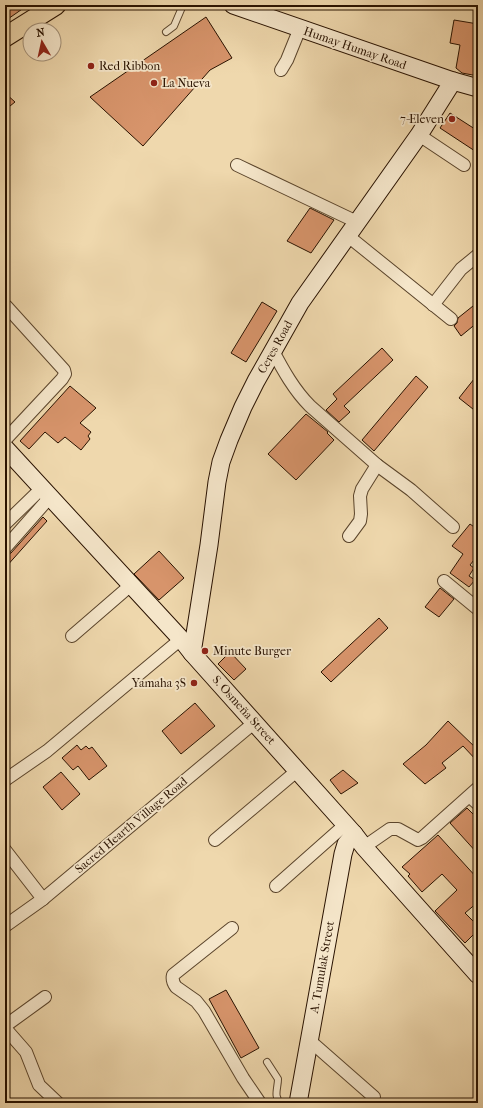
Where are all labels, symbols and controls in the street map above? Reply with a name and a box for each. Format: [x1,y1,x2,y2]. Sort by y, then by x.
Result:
north arrow [22,22,62,62]
street label: Humay Humay Road [302,24,409,72]
text: N [35,25,46,40]
place label: Red Ribbon [99,59,160,73]
marker: Red Ribbon [86,61,96,71]
place label: La Nueva [162,76,211,90]
marker: La Nueva [149,78,159,88]
place label: 7-Eleven [400,112,444,126]
marker: 7-Eleven [447,114,457,124]
street label: Ceres Road [255,318,296,376]
place label: Minute Burger [213,644,292,658]
marker: Minute Burger [200,646,210,656]
street label: S. Osmeña Street [209,673,279,748]
place label: Yamaha 3S [131,676,186,690]
marker: Yamaha 3S [189,678,199,688]
street label: Sacred Hearth Village Road [72,774,190,876]
street label: A. Tumulak Street [307,919,337,1015]

